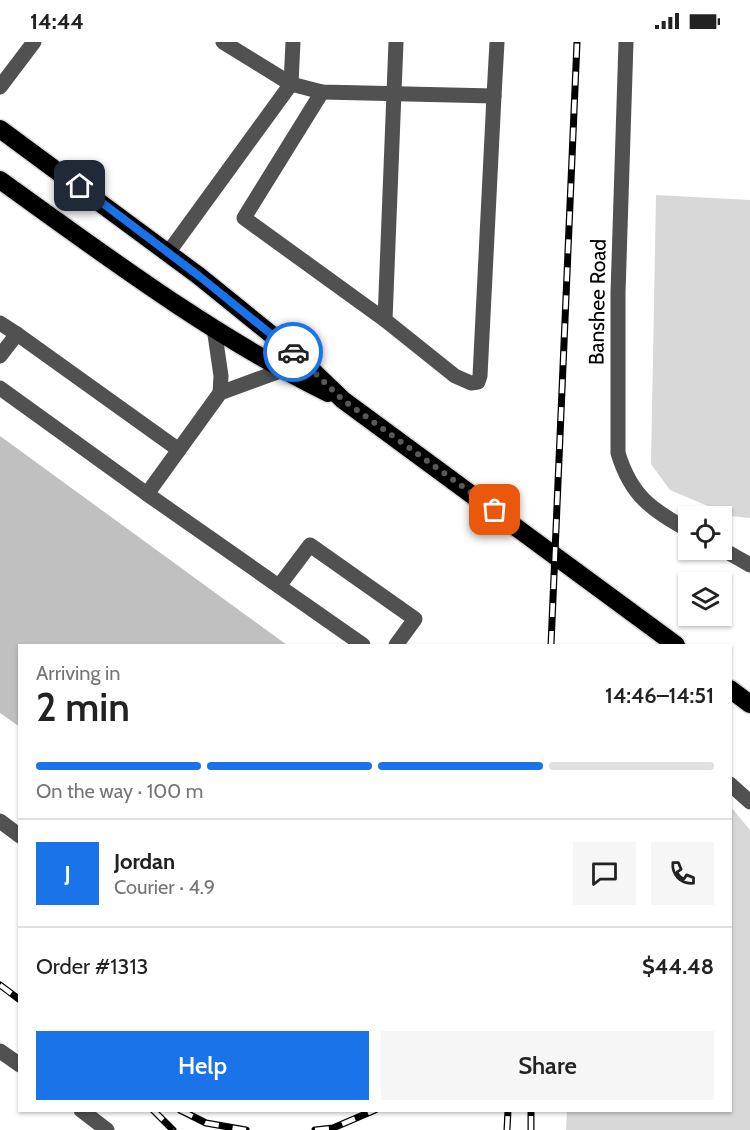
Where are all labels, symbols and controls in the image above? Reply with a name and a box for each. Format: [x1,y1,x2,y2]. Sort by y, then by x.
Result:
text: 14:44 [30,8,84,35]
pin [54,160,105,211]
icon: home [63,169,96,202]
street label: Banshee Road [583,239,611,365]
courier [263,322,323,382]
icon: car [277,336,310,369]
pin [469,484,520,535]
icon: bag [478,493,511,526]
map controls [678,506,732,626]
button: locate [678,506,732,560]
button: layers [678,572,732,626]
text: Arriving in [36,661,120,685]
text: 14:46–14:51 [605,682,714,709]
text: 2 min [36,683,130,731]
text: On the way · 100 m [36,779,203,803]
button: chat [573,842,636,905]
button: phone [651,842,714,905]
text: Jordan [114,848,175,875]
text: J [64,860,71,887]
text: Courier · 4.9 [114,875,215,899]
text: Order #1313 [36,953,148,980]
text: $44.48 [642,953,714,980]
button: Help [36,1031,369,1100]
button: Share [381,1031,714,1100]

